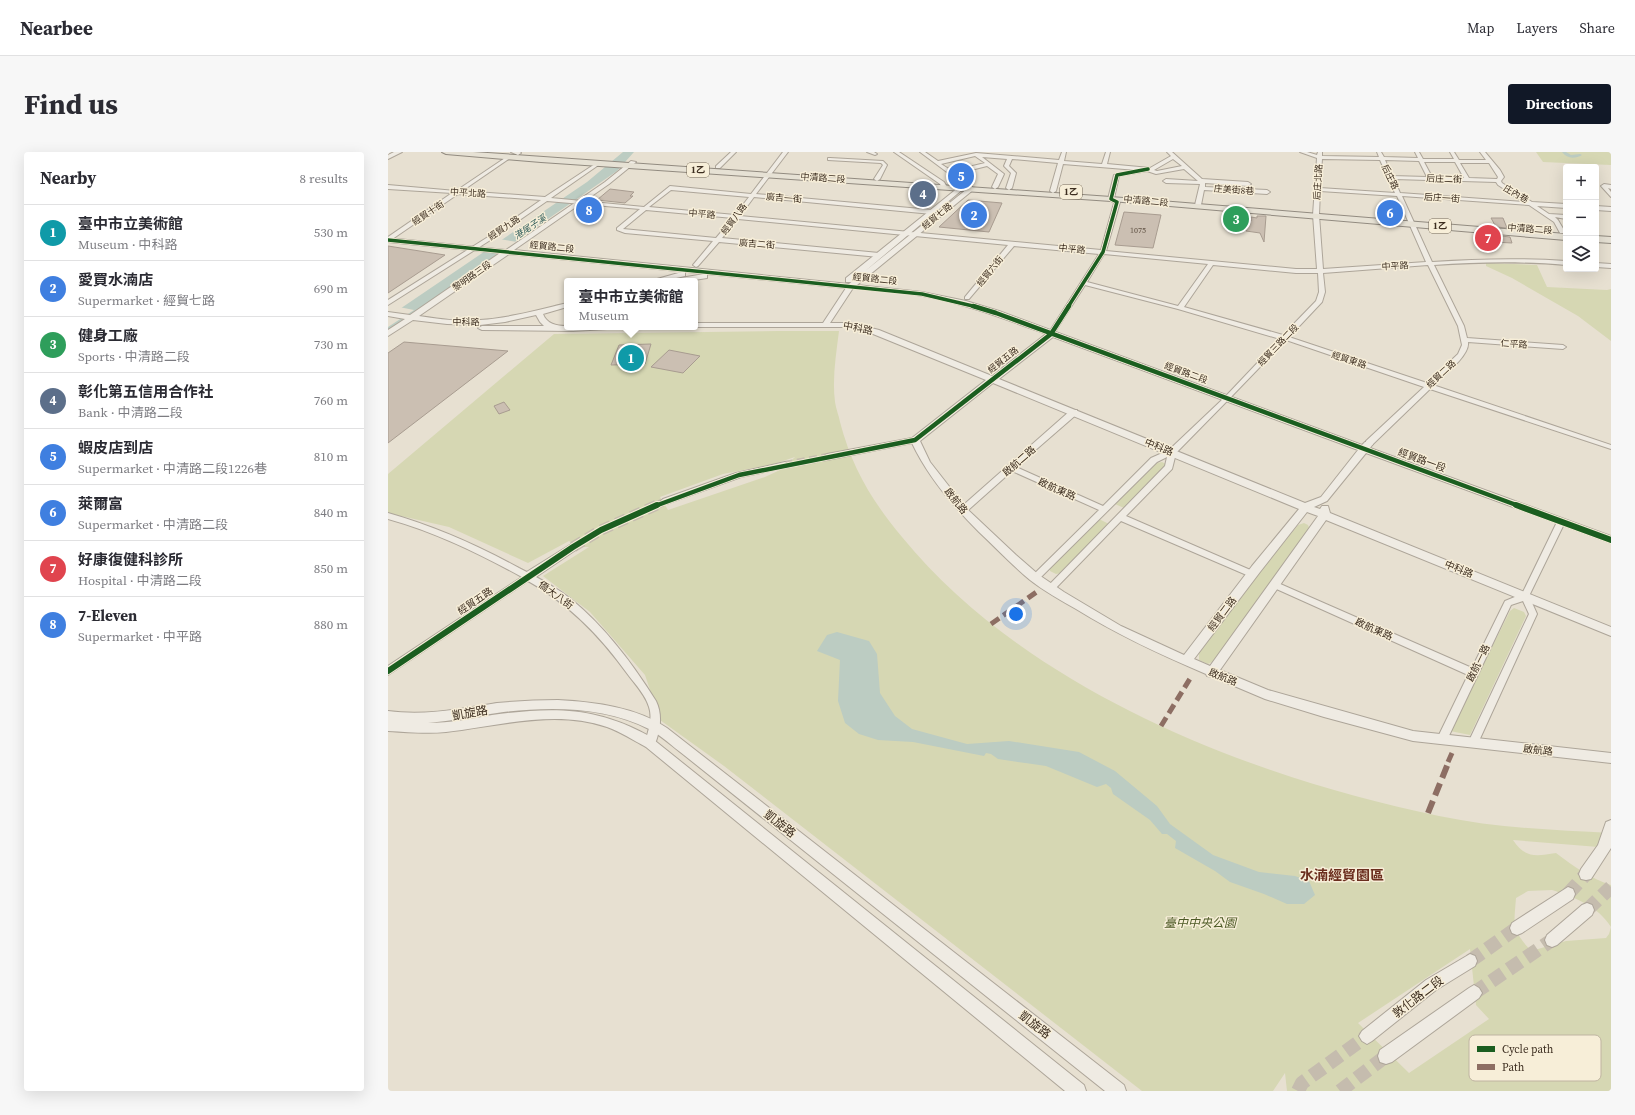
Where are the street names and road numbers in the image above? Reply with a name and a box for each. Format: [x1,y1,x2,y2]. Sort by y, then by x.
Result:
street label: 后庄路 [1379,162,1401,192]
road number: 1乙 [687,163,709,177]
street label: 后庄北路 [1311,164,1325,200]
street label: 中清路二段 [800,170,846,186]
street label: 后庄二街 [1426,172,1462,186]
street label: 庄內巷 [1501,182,1531,206]
street label: 庄美街8巷 [1213,183,1255,197]
road number: 1乙 [1060,185,1082,199]
street label: 中平北路 [450,186,486,200]
street label: 廣吉一街 [766,190,802,206]
street label: 后庄一街 [1424,191,1460,205]
street label: 中清路二段 [1123,193,1169,209]
street label: 經貿十街 [410,198,446,228]
street label: 經貿七路 [919,200,955,232]
street label: 經貿八路 [718,201,750,237]
street label: 中平路 [688,207,716,221]
street label: 經貿九路 [486,213,522,243]
road number: 1乙 [1429,219,1451,233]
street label: 中清路二段 [1507,221,1553,237]
street label: 廣吉二街 [739,236,775,252]
street label: 經貿路二段 [529,239,575,255]
street label: 中平路 [1058,242,1086,256]
street label: 經貿六街 [974,253,1006,289]
street label: 黎明路三段 [450,258,494,294]
street label: 中平路 [1381,259,1409,273]
street label: 經貿路二段 [852,271,898,287]
street label: 中科路 [452,316,480,328]
street label: 中科路 [842,319,874,337]
street label: 經貿三路二段 [1255,321,1301,369]
street label: 仁平路 [1500,337,1528,351]
street label: 經貿五路 [985,344,1021,376]
street label: 經貿東路 [1330,349,1368,371]
street label: 經貿二路 [1424,357,1458,391]
street label: 經貿路二段 [1163,360,1209,386]
street label: 中科路 [1143,435,1175,459]
street label: 啟航二路 [1000,443,1038,479]
street label: 經貿路一段 [1396,445,1448,475]
street label: 啟航東路 [1036,475,1078,503]
street label: 啟航路 [942,485,970,517]
street label: 中科路 [1443,557,1475,581]
street label: 僑大八街 [535,577,576,612]
street label: 經貿五路 [455,584,495,618]
street label: 經貿二路 [1205,594,1239,634]
street label: 啟航東路 [1353,615,1395,643]
street label: 啟航一路 [1463,642,1493,684]
street label: 啟航路 [1207,665,1239,689]
street label: 凱旋路 [451,702,489,724]
street label: 啟航路 [1522,742,1554,758]
street label: 凱旋路 [761,807,799,841]
street label: 敦化路二段 [1389,973,1447,1021]
street label: 凱旋路 [1016,1008,1054,1042]

